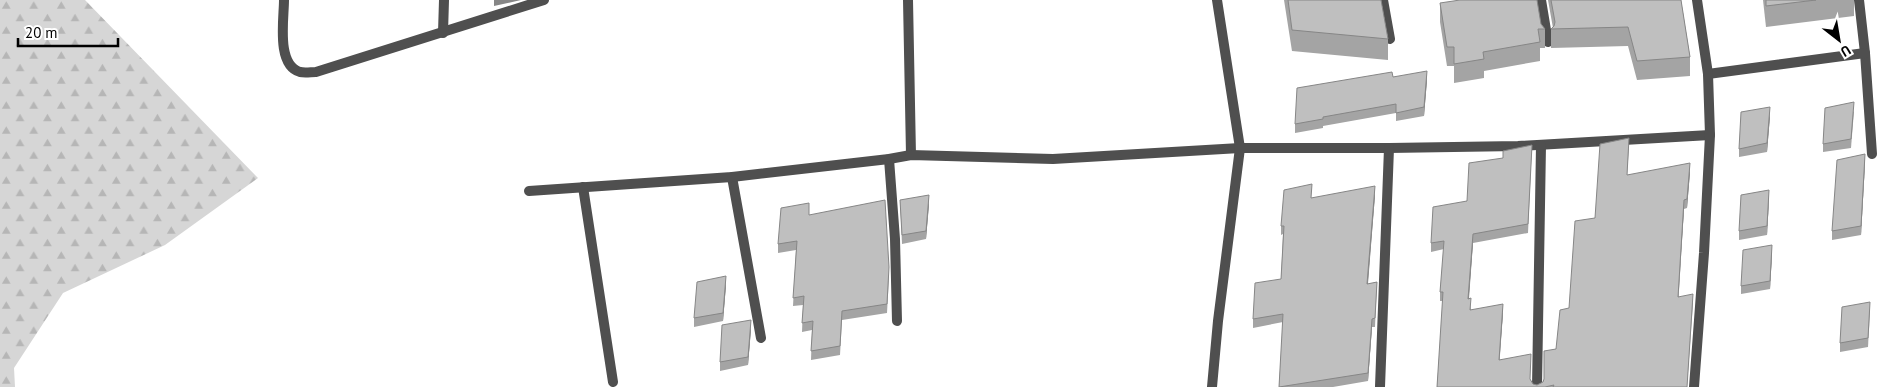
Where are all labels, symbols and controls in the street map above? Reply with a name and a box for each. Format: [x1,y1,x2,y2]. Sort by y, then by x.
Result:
scale bar [18,15,118,47]
north arrow [1814,15,1864,65]
text: 20 m [25,23,58,42]
text: U [1837,41,1854,61]

